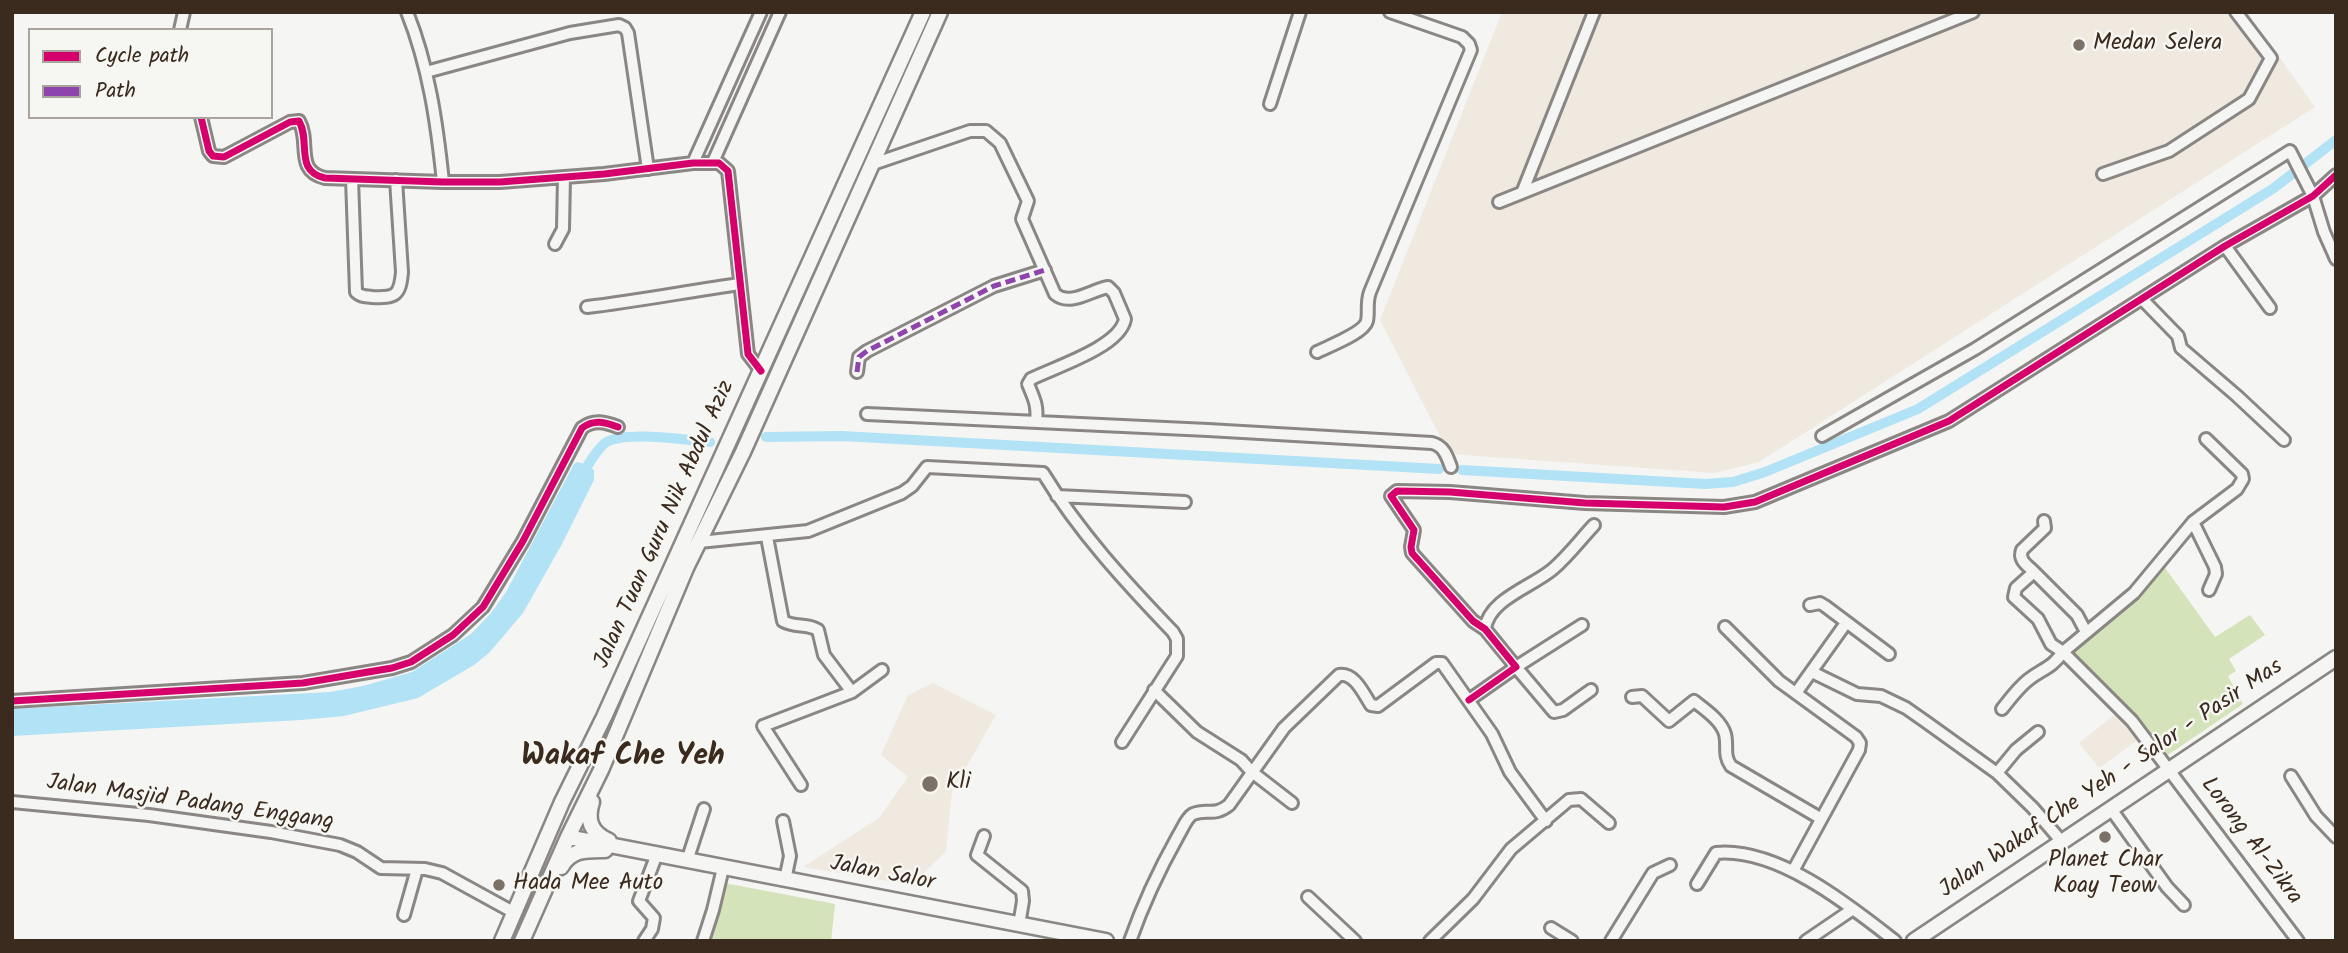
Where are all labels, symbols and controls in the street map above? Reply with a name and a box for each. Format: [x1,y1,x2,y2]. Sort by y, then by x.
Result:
legend [28,28,273,119]
place label: Medan Selera [2093,31,2222,59]
marker: Medan Selera [2071,37,2087,53]
text: Cycle path [95,40,189,73]
text: Path [95,75,136,108]
street label: Jalan Tuan Guru Nik Abdul Aziz [590,377,742,673]
street label: Jalan Wakaf Che Yeh - Salor - Pasir Mas [1935,654,2289,906]
district label: Wakaf Che Yeh [521,741,725,777]
street label: Jalan Masjid Padang Enggang [45,770,335,838]
place label: Kli [946,770,971,798]
street label: Lorong Al-Zikra [2193,773,2307,911]
marker: Kli [920,774,940,794]
marker: Planet Char Koay Teow [2097,829,2113,845]
place label: Planet Char Koay Teow [2048,848,2162,902]
street label: Jalan Salor [827,851,937,899]
place label: Hada Mee Auto [513,871,663,899]
marker: Hada Mee Auto [491,877,507,893]

